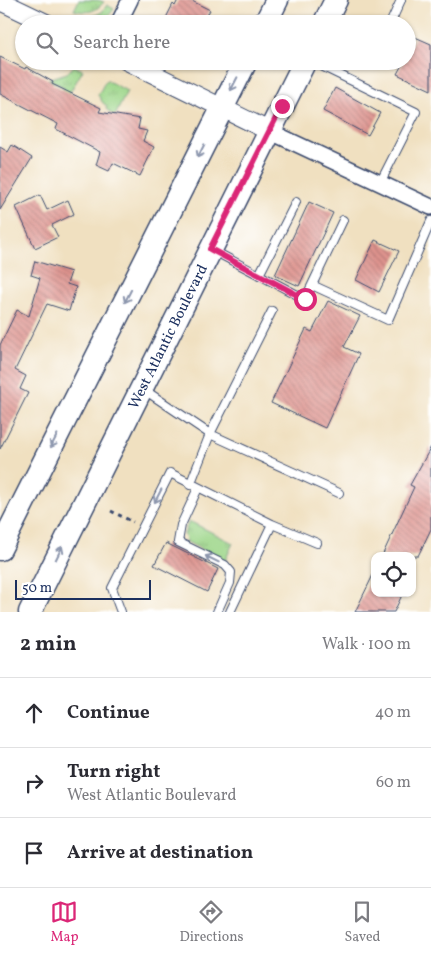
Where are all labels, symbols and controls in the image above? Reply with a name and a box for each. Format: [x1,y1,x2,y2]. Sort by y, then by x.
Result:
search box [15,15,416,70]
icon: search [33,29,61,57]
text: Search here [73,30,170,56]
one-way arrow [229,76,238,91]
route end [271,95,294,118]
one-way arrow [196,143,205,158]
street label: West Atlantic Boulevard [124,261,214,413]
one-way arrow [123,288,132,303]
route start [294,288,317,311]
one-way arrow [49,433,58,448]
one-way arrow [153,488,162,503]
one-way arrow [55,546,64,561]
map controls [371,552,416,597]
button: locate [371,552,416,597]
one-way arrow [205,554,220,563]
scale bar [15,577,151,600]
text: 50 m [22,579,52,598]
text: 2 min [20,630,77,659]
text: Walk · 100 m [322,634,411,656]
icon: ahead [20,699,48,727]
text: Continue [67,700,150,726]
text: 40 m [375,702,411,724]
text: Turn right [67,759,160,785]
icon: right [20,769,48,797]
text: 60 m [376,772,411,794]
text: West Atlantic Boulevard [67,785,237,807]
icon: arrive [20,839,48,867]
text: Arrive at destination [67,840,253,866]
tab: Map [50,898,78,947]
tab: Directions [179,898,244,947]
tab: Saved [344,898,381,947]

